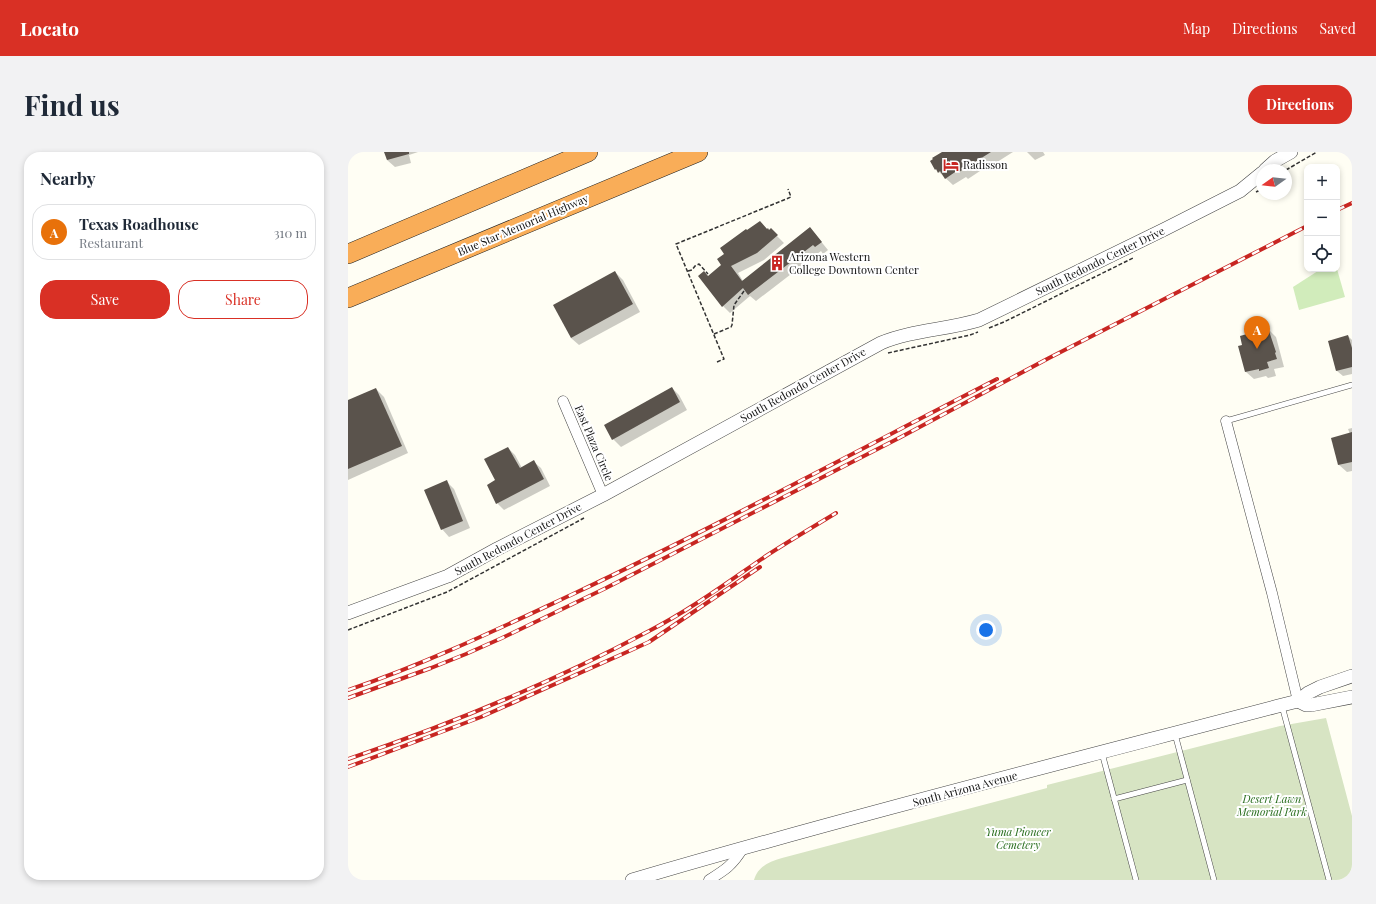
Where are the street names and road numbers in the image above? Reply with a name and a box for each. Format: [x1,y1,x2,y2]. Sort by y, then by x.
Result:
street label: Blue Star Memorial Highway [455,190,591,259]
street label: South Redondo Center Drive [1033,223,1167,298]
street label: South Redondo Center Drive [737,343,869,425]
street label: East Plaza Circle [572,402,617,484]
street label: South Redondo Center Drive [452,498,584,578]
street label: South Arizona Avenue [911,767,1019,810]

